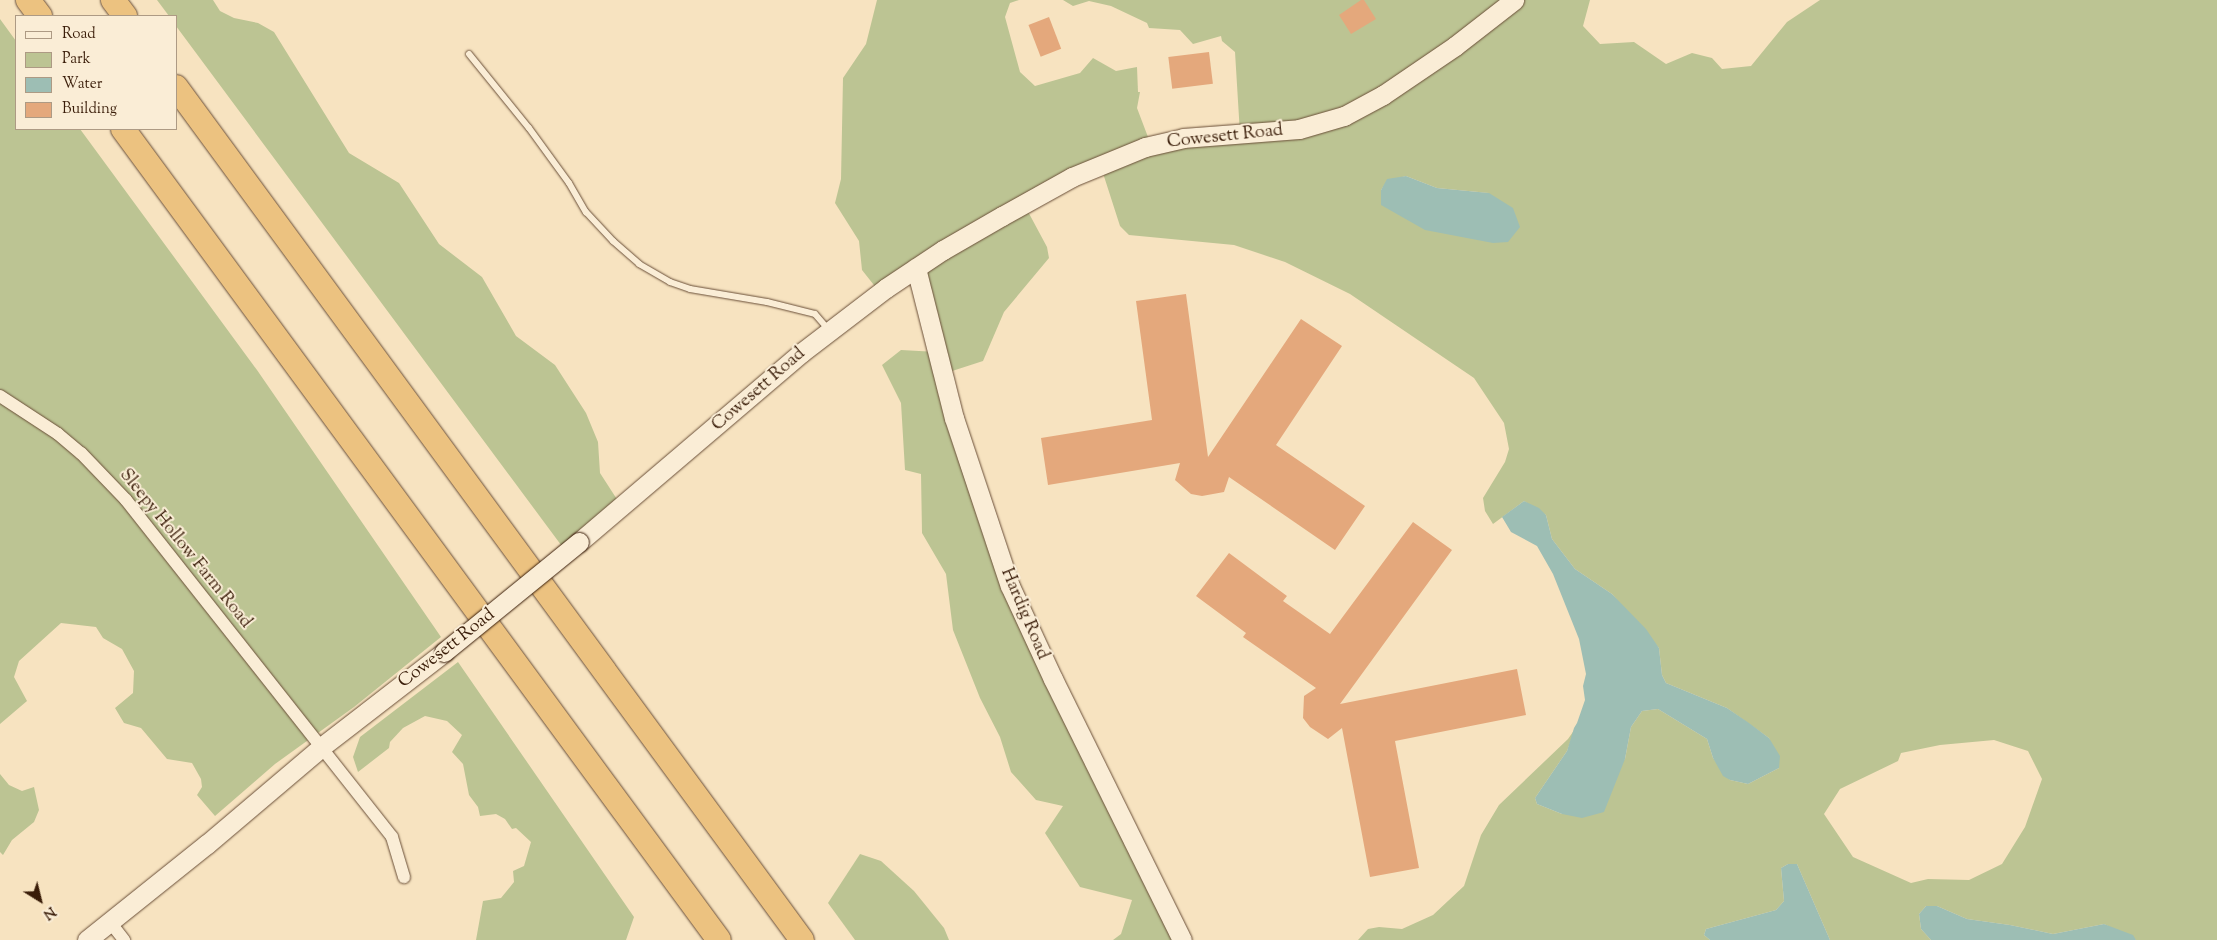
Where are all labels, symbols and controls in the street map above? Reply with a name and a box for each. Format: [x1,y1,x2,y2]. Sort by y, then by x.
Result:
legend [15,15,178,130]
text: Road [62,24,96,45]
text: Park [62,49,91,70]
text: Water [62,74,102,95]
text: Building [62,99,117,120]
street label: Cowesett Road [1166,120,1284,154]
street label: Cowesett Road [708,344,810,436]
street label: Sleepy Hollow Farm Road [114,465,256,633]
street label: Hardig Road [995,565,1053,663]
street label: Cowesett Road [394,605,500,693]
north arrow [15,875,65,925]
text: N [38,901,59,924]

